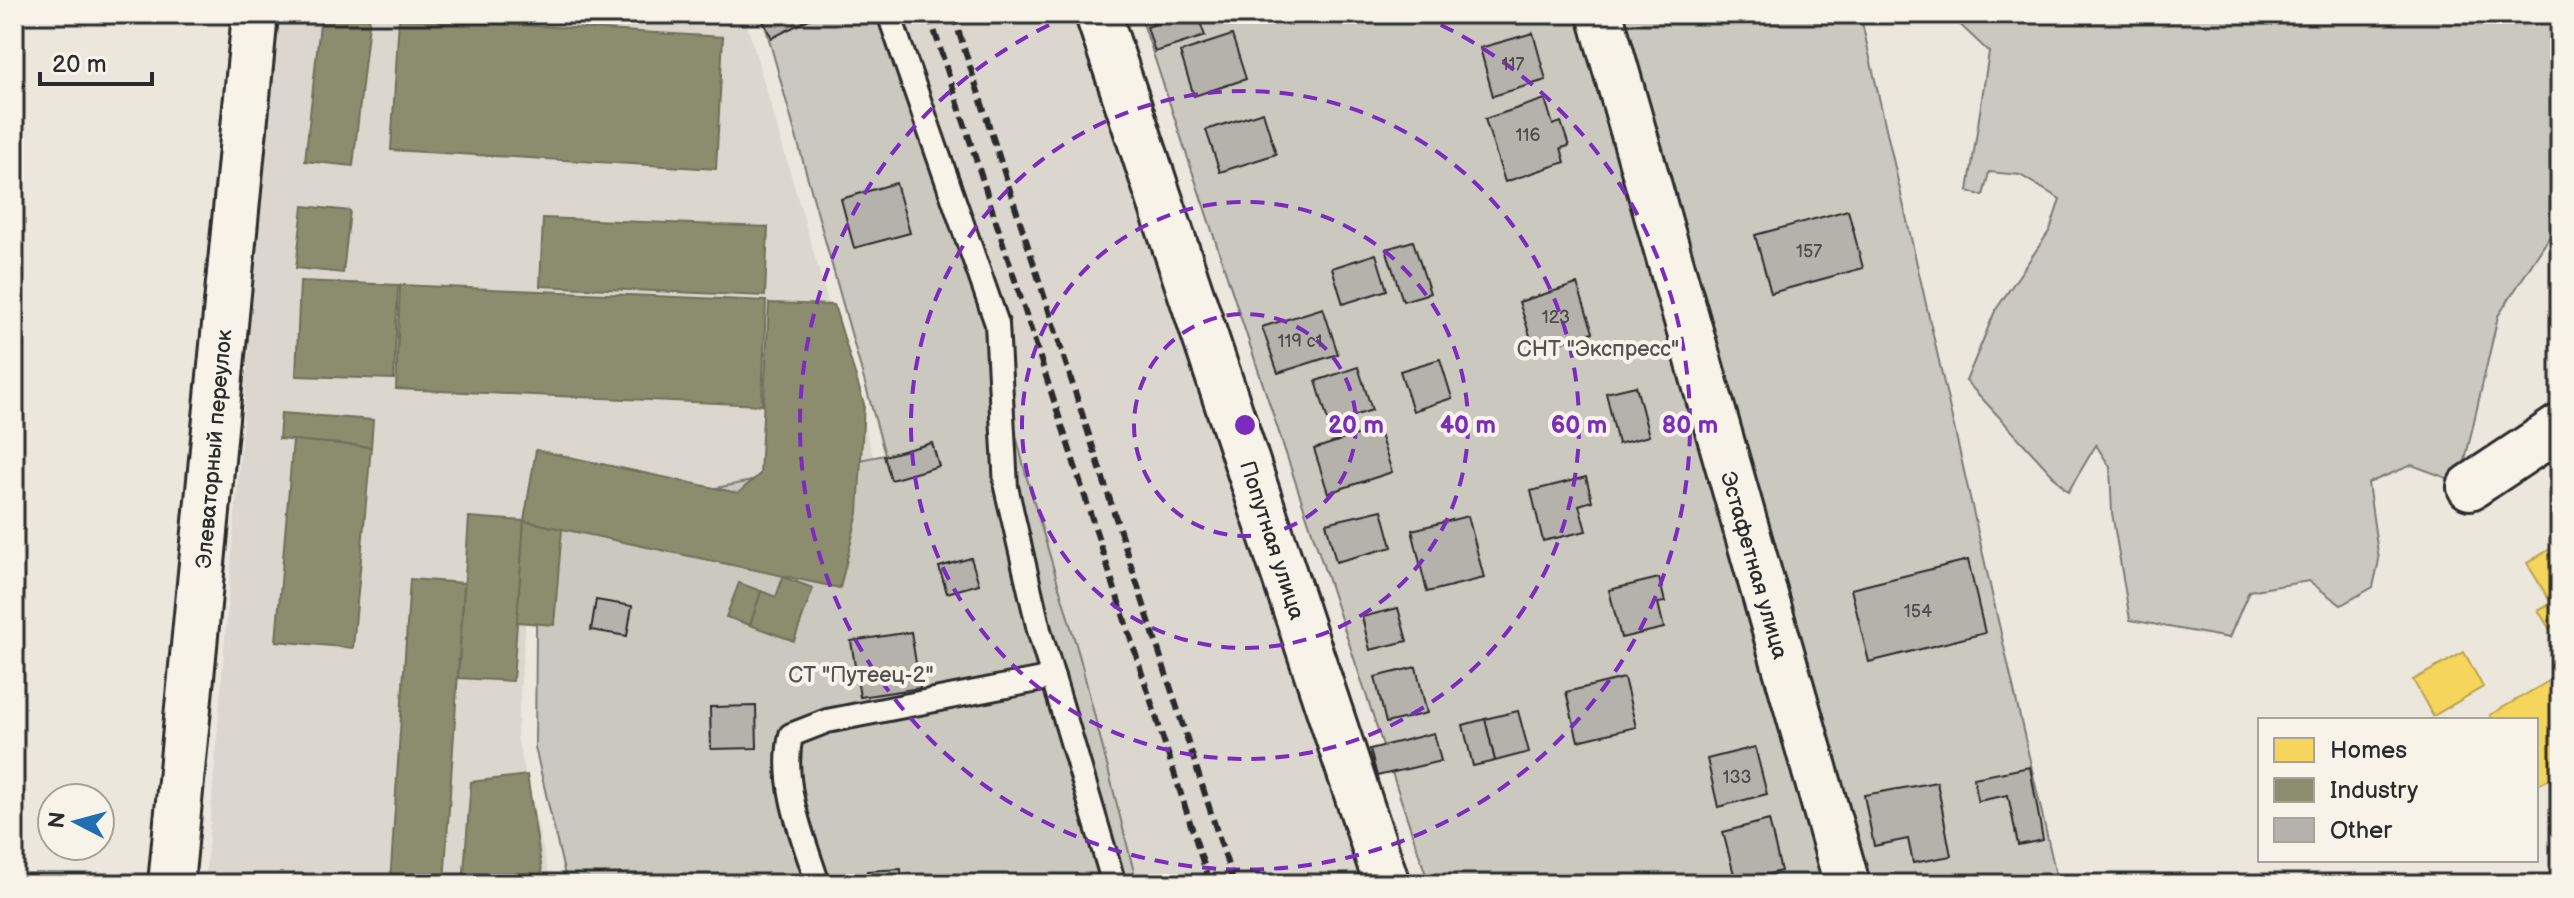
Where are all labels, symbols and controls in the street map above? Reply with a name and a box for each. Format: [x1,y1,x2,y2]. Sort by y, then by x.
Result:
scale bar [40,36,152,86]
text: 20 m [52,50,107,79]
house number: 117 [1502,54,1525,75]
house number: 116 [1516,125,1540,146]
house number: 157 [1796,241,1822,262]
house number: 123 [1542,307,1570,328]
street label: Элеваторный переулок [191,328,238,570]
house number: 119 с1 [1278,331,1323,352]
park label: СНТ "Экспресс" [1517,336,1679,363]
centre of rings [1231,411,1259,439]
text: 20 m [1328,411,1384,440]
text: 40 m [1440,411,1496,440]
text: 60 m [1551,411,1607,440]
text: 80 m [1662,411,1718,440]
street label: Попутная улица [1233,458,1310,623]
street label: Эстафетная улица [1714,469,1793,662]
house number: 154 [1904,601,1932,622]
park label: СТ "Путеец-2" [788,662,934,689]
legend [2258,718,2538,862]
text: Homes [2330,736,2407,765]
house number: 133 [1722,767,1752,788]
text: Industry [2330,776,2418,805]
north arrow [36,782,116,862]
text: N [43,810,72,830]
text: Other [2330,816,2392,845]

